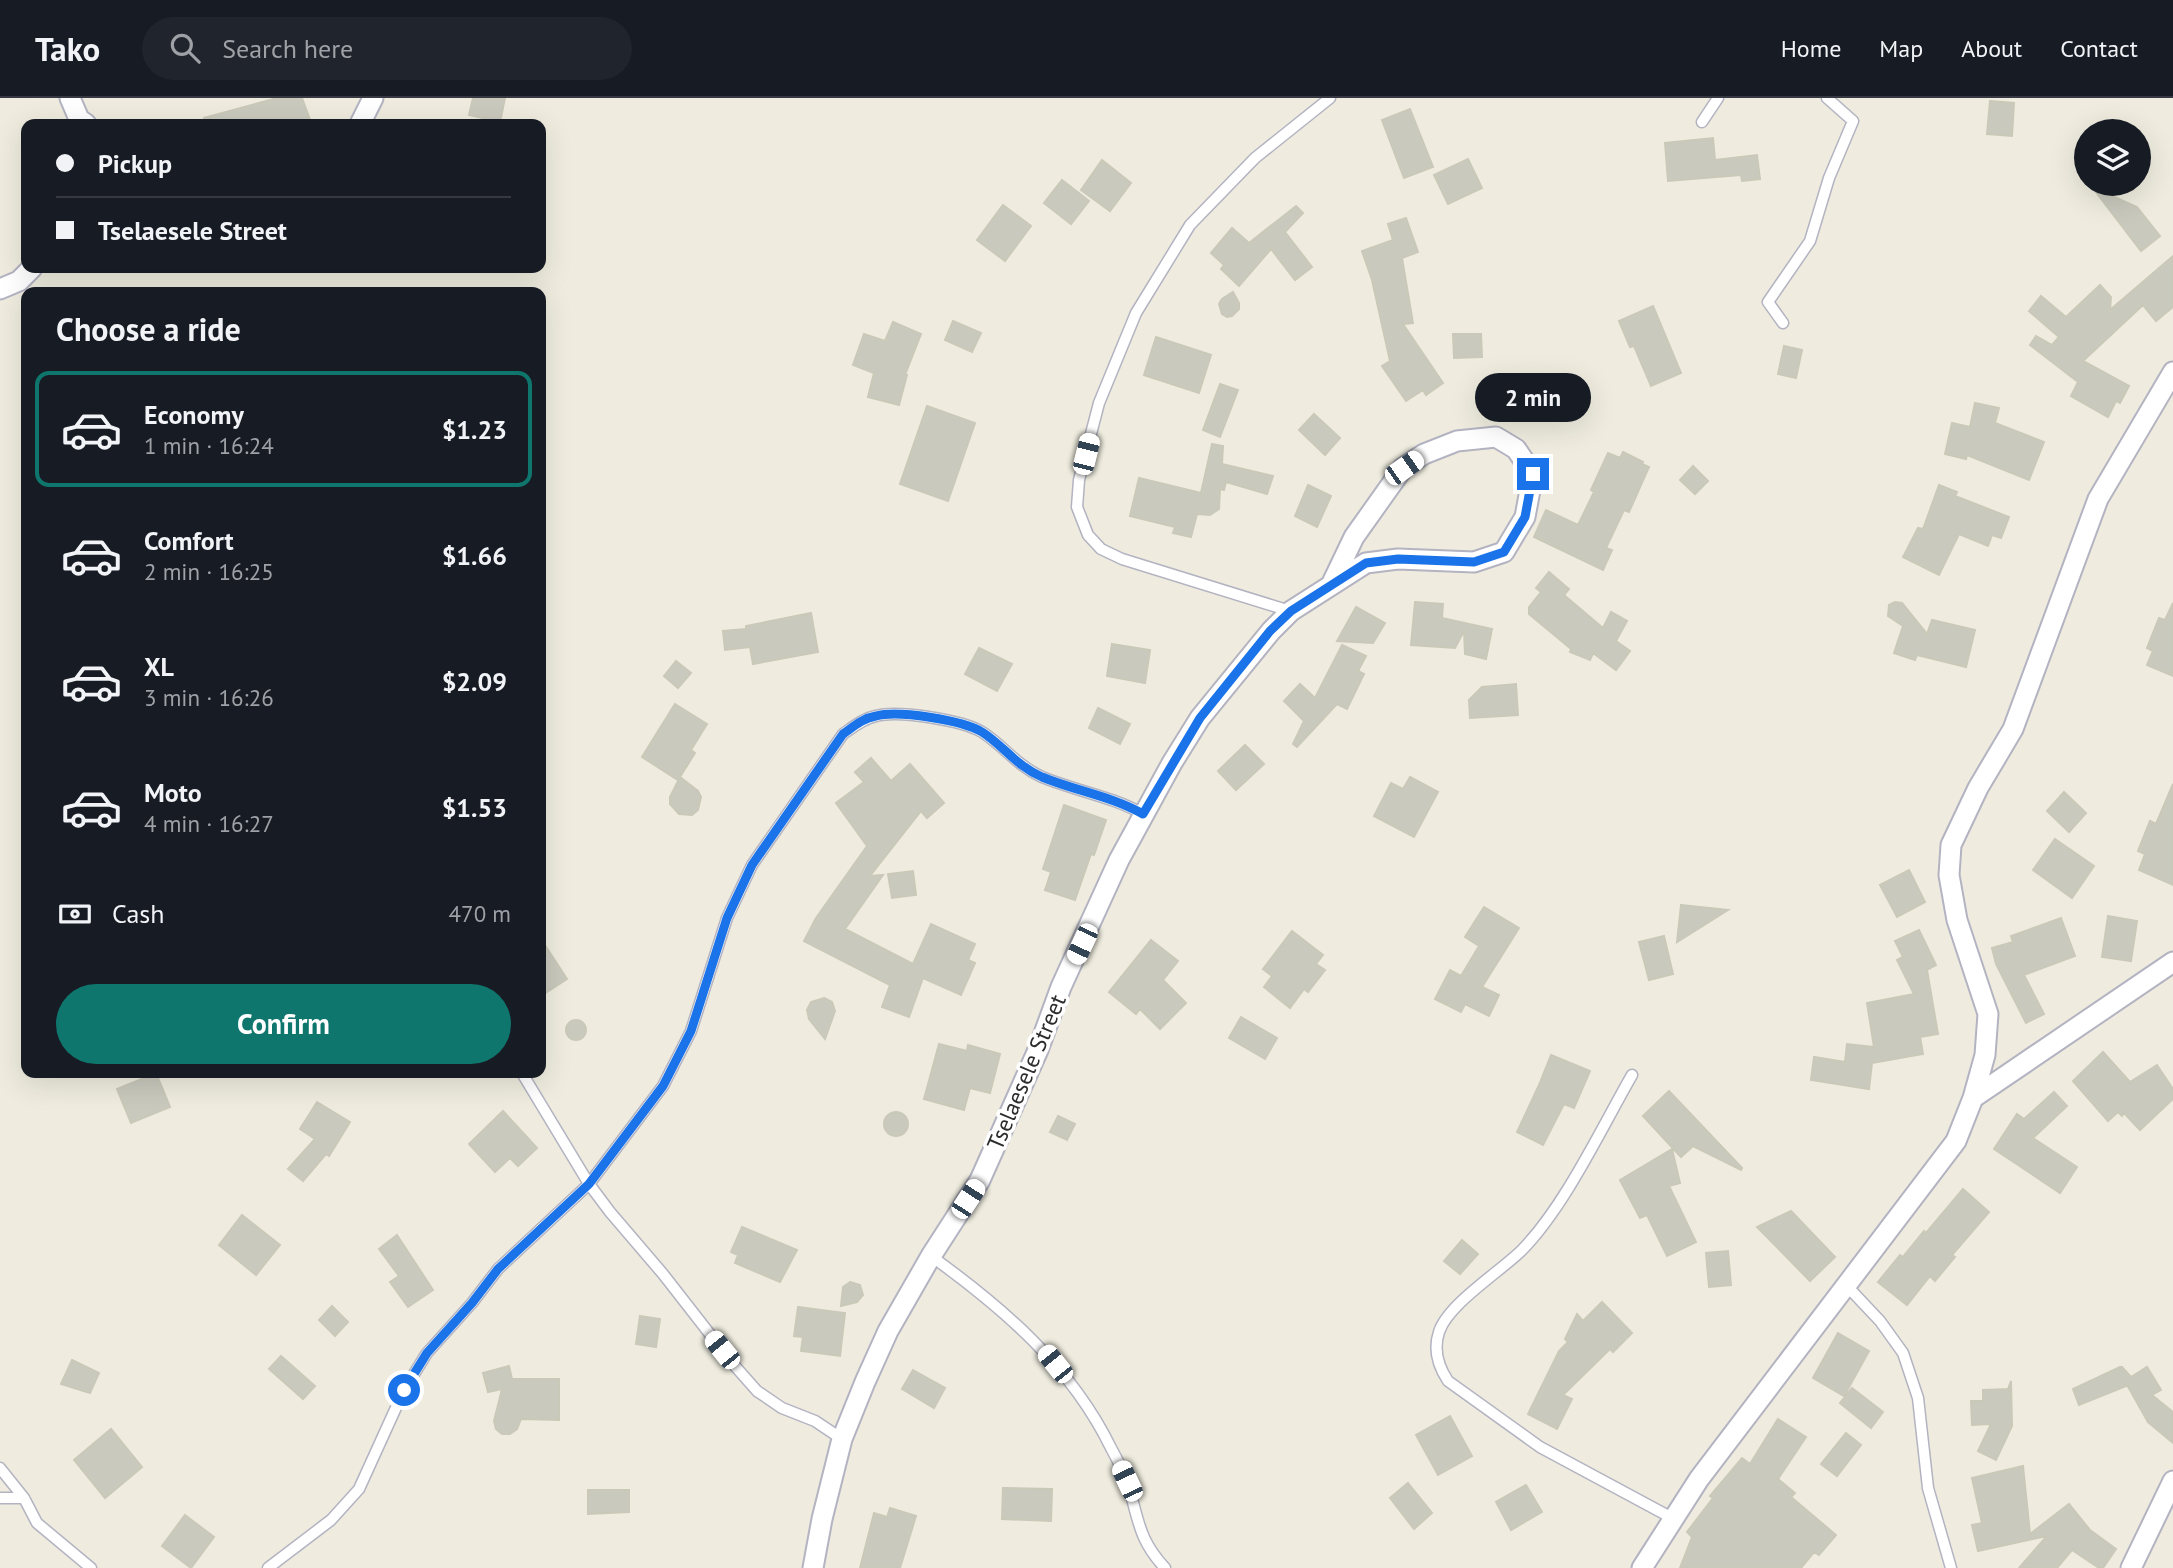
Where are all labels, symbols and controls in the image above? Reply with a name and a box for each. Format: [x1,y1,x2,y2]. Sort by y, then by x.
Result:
search box [142,17,632,80]
text: Tako [35,27,100,70]
icon: search [166,29,204,67]
text: Search here [222,32,353,65]
text: Home [1781,33,1841,64]
text: Map [1879,33,1923,64]
text: About [1961,33,2022,64]
text: Contact [2060,33,2138,64]
map controls [2074,119,2151,196]
button: layers [2074,119,2151,196]
text: Pickup [98,147,172,180]
text: Tselaesele Street [98,214,287,247]
text: Choose a ride [56,308,241,350]
callout: 2 min [1475,372,1591,422]
text: 2 min [1505,383,1561,412]
icon: car [60,398,123,461]
text: Economy [144,398,244,431]
text: $1.23 [442,413,507,446]
text: 1 min · 16:24 [144,431,274,460]
car [1071,431,1102,477]
car [1381,447,1428,489]
route end [1517,458,1549,490]
icon: car [60,524,123,587]
text: Comfort [144,524,234,557]
text: $1.66 [442,539,507,572]
text: 2 min · 16:25 [144,557,274,586]
icon: car [60,650,123,713]
text: XL [144,650,174,683]
text: $2.09 [442,665,507,698]
text: 3 min · 16:26 [144,683,274,712]
icon: car [60,776,123,839]
text: Moto [144,776,202,809]
text: $1.53 [442,791,507,824]
text: 4 min · 16:27 [144,809,274,838]
icon: cash [56,895,94,933]
text: Cash [112,897,164,930]
text: 470 m [449,899,511,928]
car [1064,921,1101,967]
button: Confirm [56,984,511,1064]
street label: Tselaesele Street [980,990,1072,1154]
car [948,1176,989,1222]
car [701,1327,744,1373]
car [1034,1341,1077,1387]
route start [388,1374,420,1406]
car [1109,1458,1146,1504]

